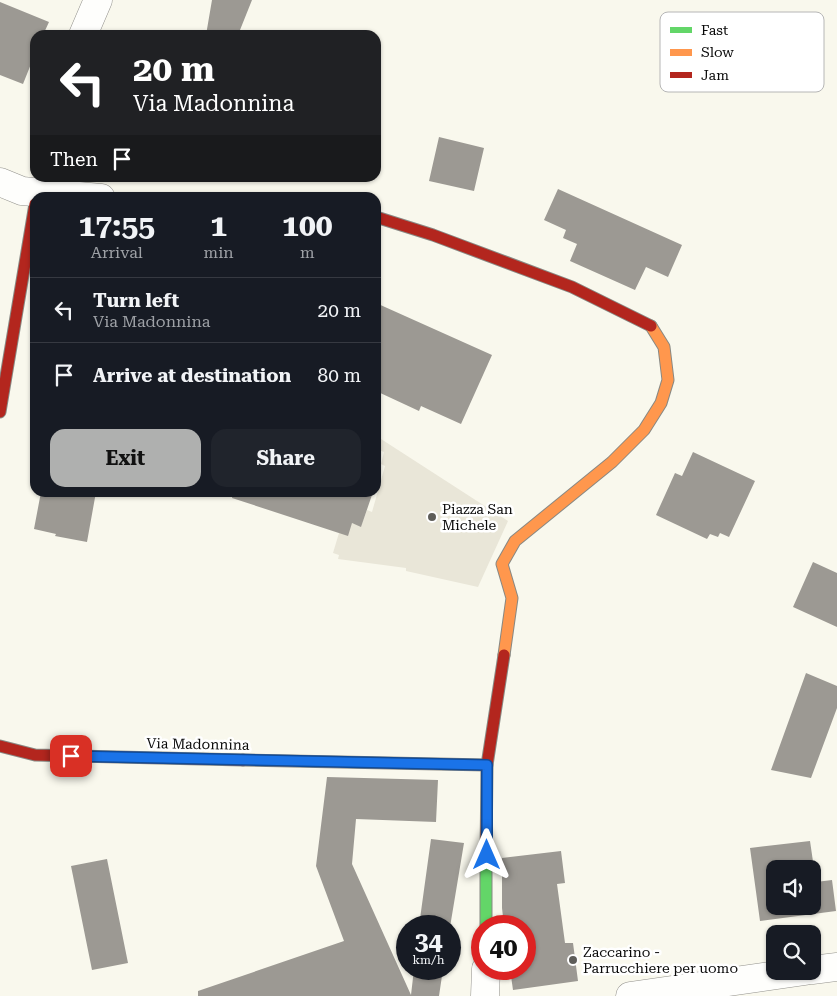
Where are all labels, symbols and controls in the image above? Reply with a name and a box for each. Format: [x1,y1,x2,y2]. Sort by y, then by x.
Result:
legend [660,12,824,92]
text: Fast [701,22,728,38]
text: Slow [701,44,734,60]
text: 20 m [133,49,215,90]
icon: left [50,50,115,115]
text: Jam [701,67,729,83]
text: Via Madonnina [133,91,294,116]
icon: arrive [108,145,136,173]
text: Then [50,148,98,171]
text: 17:55 [78,208,155,243]
text: 1 [210,208,227,243]
text: 100 [282,208,332,243]
text: Arrival [91,243,143,262]
text: min [204,243,234,262]
text: m [300,243,315,262]
text: Turn left [93,289,179,312]
icon: left [50,296,78,324]
text: 20 m [318,299,361,322]
text: Via Madonnina [93,312,210,331]
icon: arrive [50,361,78,389]
text: Arrive at destination [93,364,291,387]
text: 80 m [318,364,361,387]
button: Exit [50,429,201,487]
button: Share [211,429,361,487]
place label: Piazza San Michele [442,501,513,533]
marker: Piazza San Michele [426,511,438,523]
pin [50,735,92,777]
street label: Via Madonnina [146,735,250,753]
icon: arrive [57,742,85,770]
position arrow [460,828,512,880]
map controls [766,860,821,980]
button: sound [766,860,821,915]
speed limit sign: 40 [471,915,536,980]
button: search [766,925,821,980]
text: 34 [414,927,443,956]
place label: Zaccarino - Parrucchiere per uomo [583,944,738,976]
text: km/h [412,953,445,967]
marker: Zaccarino - Parrucchiere per uomo [567,954,579,966]

